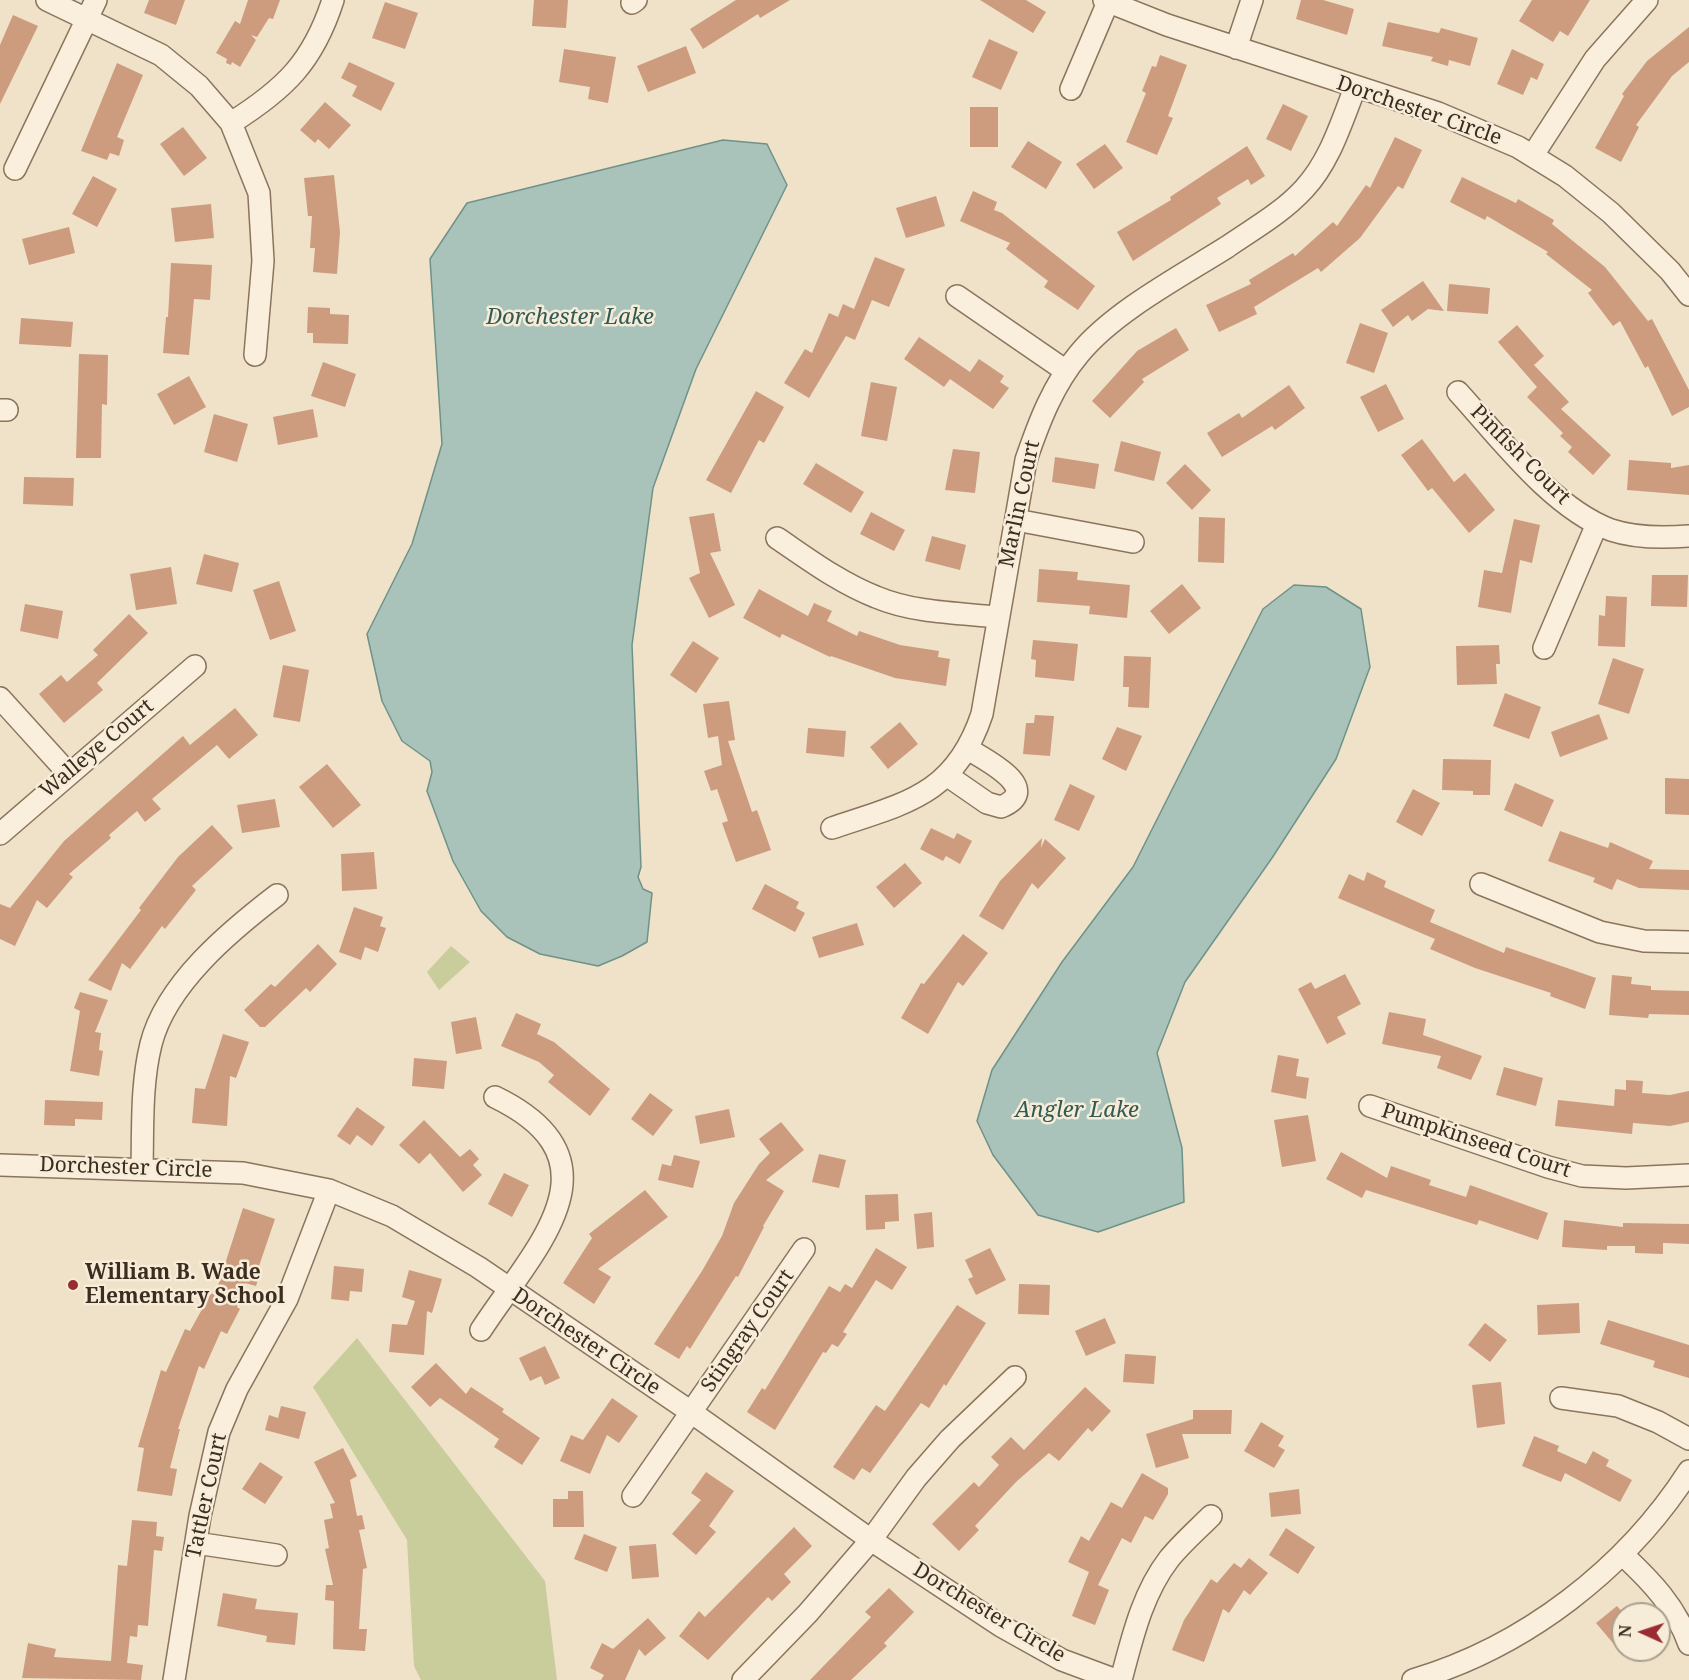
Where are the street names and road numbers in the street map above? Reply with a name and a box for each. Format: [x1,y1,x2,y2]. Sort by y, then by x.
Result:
street label: Dorchester Circle [1333,71,1505,151]
street label: Pinfish Court [1465,400,1575,510]
street label: Marlin Court [994,438,1046,570]
street label: Walleye Court [35,694,159,804]
street label: Pumpkinseed Court [1378,1099,1574,1183]
street label: Dorchester Circle [39,1152,213,1184]
street label: Stingray Court [696,1265,800,1397]
street label: Dorchester Circle [507,1283,665,1401]
street label: Tattler Court [181,1431,233,1561]
street label: Dorchester Circle [908,1558,1070,1668]

